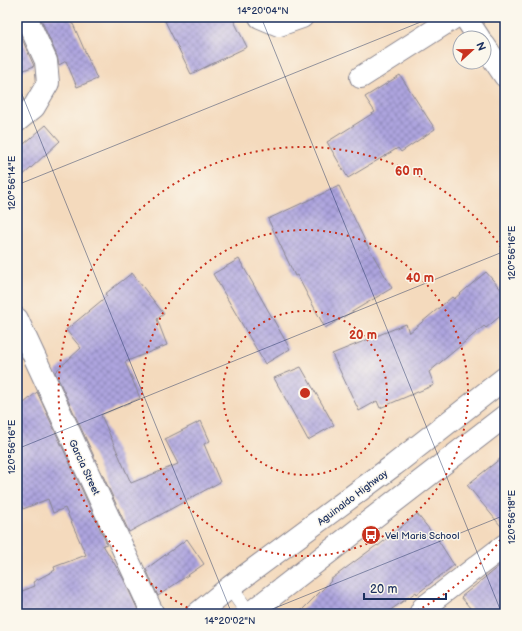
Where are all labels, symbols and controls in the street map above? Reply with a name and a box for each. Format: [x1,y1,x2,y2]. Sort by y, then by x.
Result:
text: 14°20'04"N [237,5,289,17]
north arrow [452,30,492,70]
text: N [473,40,488,53]
text: 120°56'14"E [6,155,18,210]
text: 60 m [395,164,423,179]
text: 120°56'16"E [506,225,518,280]
text: 40 m [406,271,434,286]
text: 20 m [349,328,377,343]
centre of rings [298,386,312,400]
text: 120°56'16"E [6,419,18,474]
street label: Garcia Street [66,438,102,497]
street label: Aguinaldo Highway [315,467,390,528]
text: 120°56'18"E [506,489,518,544]
bus stop icon: Vel Maris School [360,524,382,546]
place label: Vel Maris School [385,530,459,542]
scale bar [364,575,446,601]
text: 20 m [370,582,397,597]
text: 14°20'02"N [204,615,256,627]

